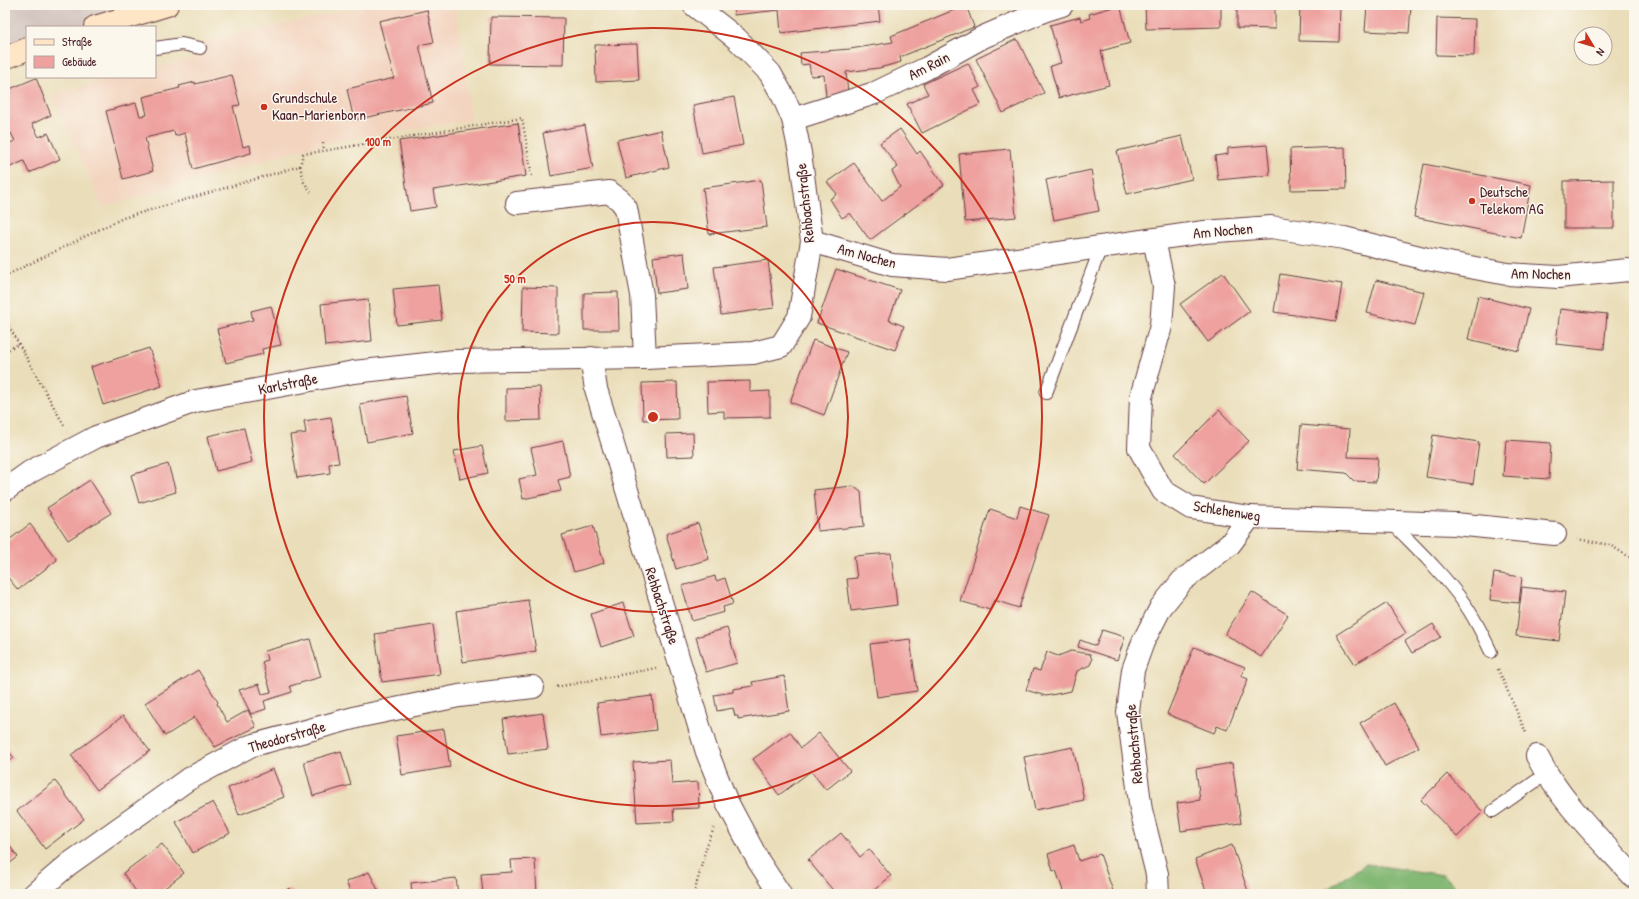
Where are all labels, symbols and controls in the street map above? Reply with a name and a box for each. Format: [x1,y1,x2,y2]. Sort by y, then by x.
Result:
legend [26,26,156,78]
north arrow [1573,26,1613,66]
text: Straße [62,33,92,50]
street label: Am Rain [904,46,953,85]
text: N [1593,46,1608,59]
text: Gebäude [62,53,97,70]
place label: Grundschule Kaan-Marienborn [272,87,366,125]
marker: Grundschule Kaan-Marienborn [259,102,269,112]
text: 100 m [365,133,391,150]
street label: Rehbachstraße [790,162,819,244]
place label: Deutsche Telekom AG [1480,181,1544,219]
marker: Deutsche Telekom AG [1467,196,1477,206]
street label: Am Nochen [1192,217,1254,244]
street label: Am Nochen [835,238,899,273]
street label: Am Nochen [1511,262,1571,285]
text: 50 m [504,270,526,287]
street label: Karlstraße [256,367,319,400]
centre of rings [646,410,660,424]
street label: Schlehenweg [1192,495,1262,526]
street label: Rehbachstraße [640,565,685,647]
street label: Rehbachstraße [1120,703,1147,785]
street label: Theodorstraße [246,715,328,758]

